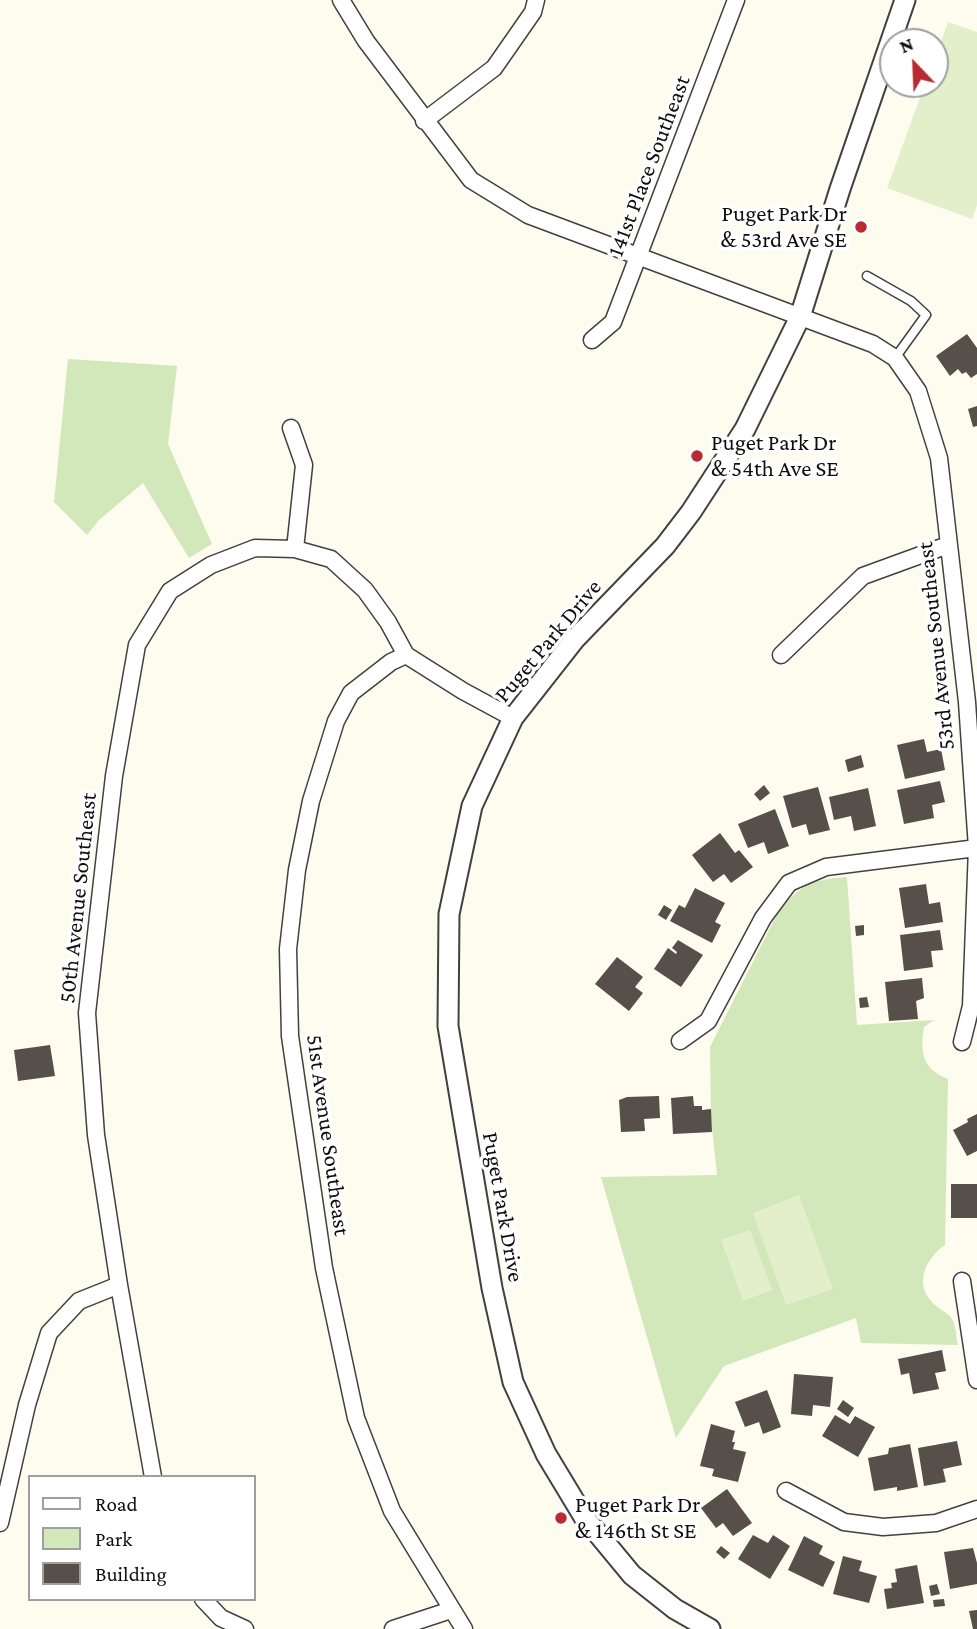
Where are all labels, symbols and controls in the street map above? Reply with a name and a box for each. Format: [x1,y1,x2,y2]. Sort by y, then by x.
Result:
north arrow [879,28,949,98]
text: N [896,33,916,57]
street label: 141st Place Southeast [602,72,696,260]
place label: Puget Park Dr & 53rd Ave SE [720,200,847,254]
marker: Puget Park Dr & 53rd Ave SE [853,219,869,235]
place label: Puget Park Dr & 54th Ave SE [711,429,839,483]
marker: Puget Park Dr & 54th Ave SE [689,448,705,464]
street label: 53rd Avenue Southeast [911,540,961,752]
street label: Puget Park Drive [489,574,607,708]
street label: 50th Avenue Southeast [53,791,103,1005]
street label: 51st Avenue Southeast [300,1033,356,1237]
street label: Puget Park Drive [476,1130,530,1284]
legend [28,1475,256,1601]
place label: Puget Park Dr & 146th St SE [575,1491,700,1545]
text: Road [95,1492,138,1516]
marker: Puget Park Dr & 146th St SE [553,1510,569,1526]
text: Park [95,1527,132,1551]
text: Building [95,1562,167,1586]

